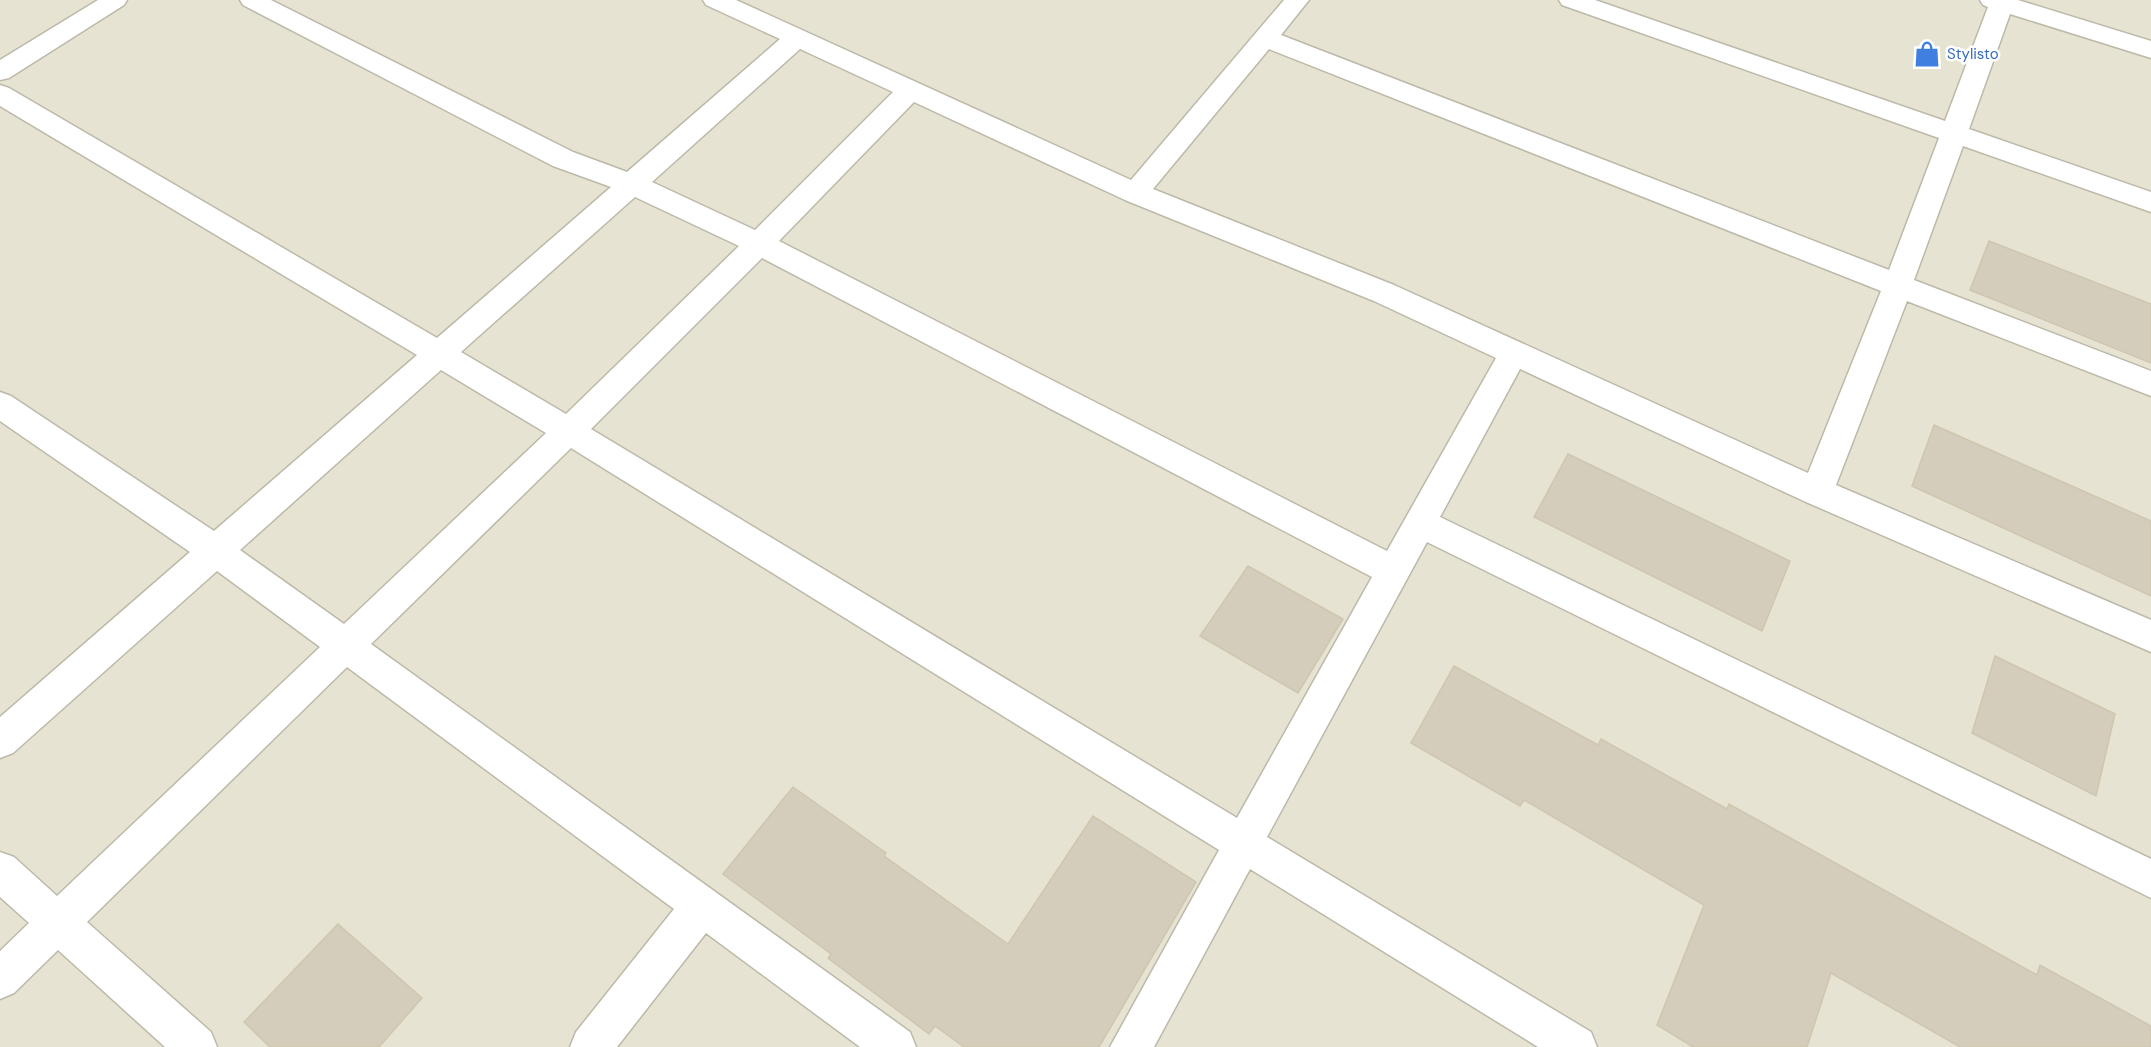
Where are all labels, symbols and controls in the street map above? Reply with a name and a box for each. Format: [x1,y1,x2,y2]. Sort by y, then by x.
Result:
shop icon: Stylisto [1912,39,1942,69]
place label: Stylisto [1947,44,1999,64]

